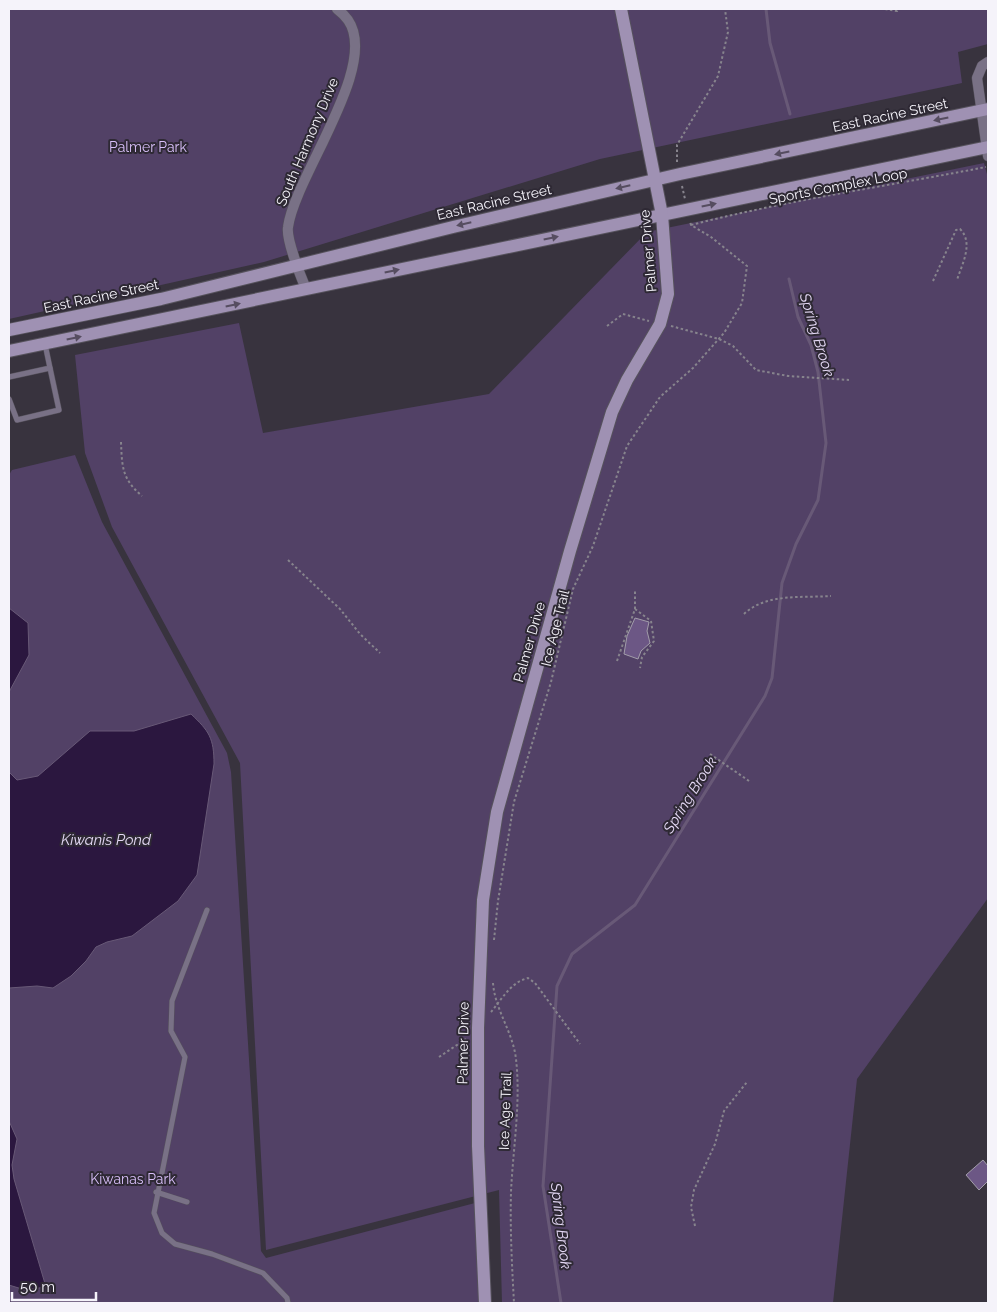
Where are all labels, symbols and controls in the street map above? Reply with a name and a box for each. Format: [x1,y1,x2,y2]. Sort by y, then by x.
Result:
street label: South Harmony Drive [273,75,341,209]
street label: East Racine Street [831,95,949,135]
one-way arrow [933,115,948,123]
park label: Palmer Park [109,139,188,155]
one-way arrow [774,149,789,157]
street label: Sports Complex Loop [767,165,909,207]
street label: East Racine Street [435,181,553,223]
one-way arrow [615,183,630,191]
one-way arrow [702,201,718,209]
street label: Palmer Drive [636,209,660,293]
one-way arrow [457,220,472,228]
one-way arrow [543,234,558,242]
one-way arrow [384,267,400,275]
street label: East Racine Street [42,276,160,316]
water label: Spring Brook [795,290,838,379]
one-way arrow [225,300,241,308]
one-way arrow [66,334,81,342]
street label: Ice Age Trail [538,588,572,668]
street label: Palmer Drive [510,600,548,684]
water label: Spring Brook [659,753,721,837]
water label: Kiwanis Pond [61,831,152,849]
street label: Palmer Drive [454,1002,472,1084]
street label: Ice Age Trail [496,1071,514,1150]
park label: Kiwanas Park [90,1171,176,1187]
water label: Spring Brook [547,1181,575,1270]
scale bar [12,1270,96,1302]
text: 50 m [20,1278,55,1296]

